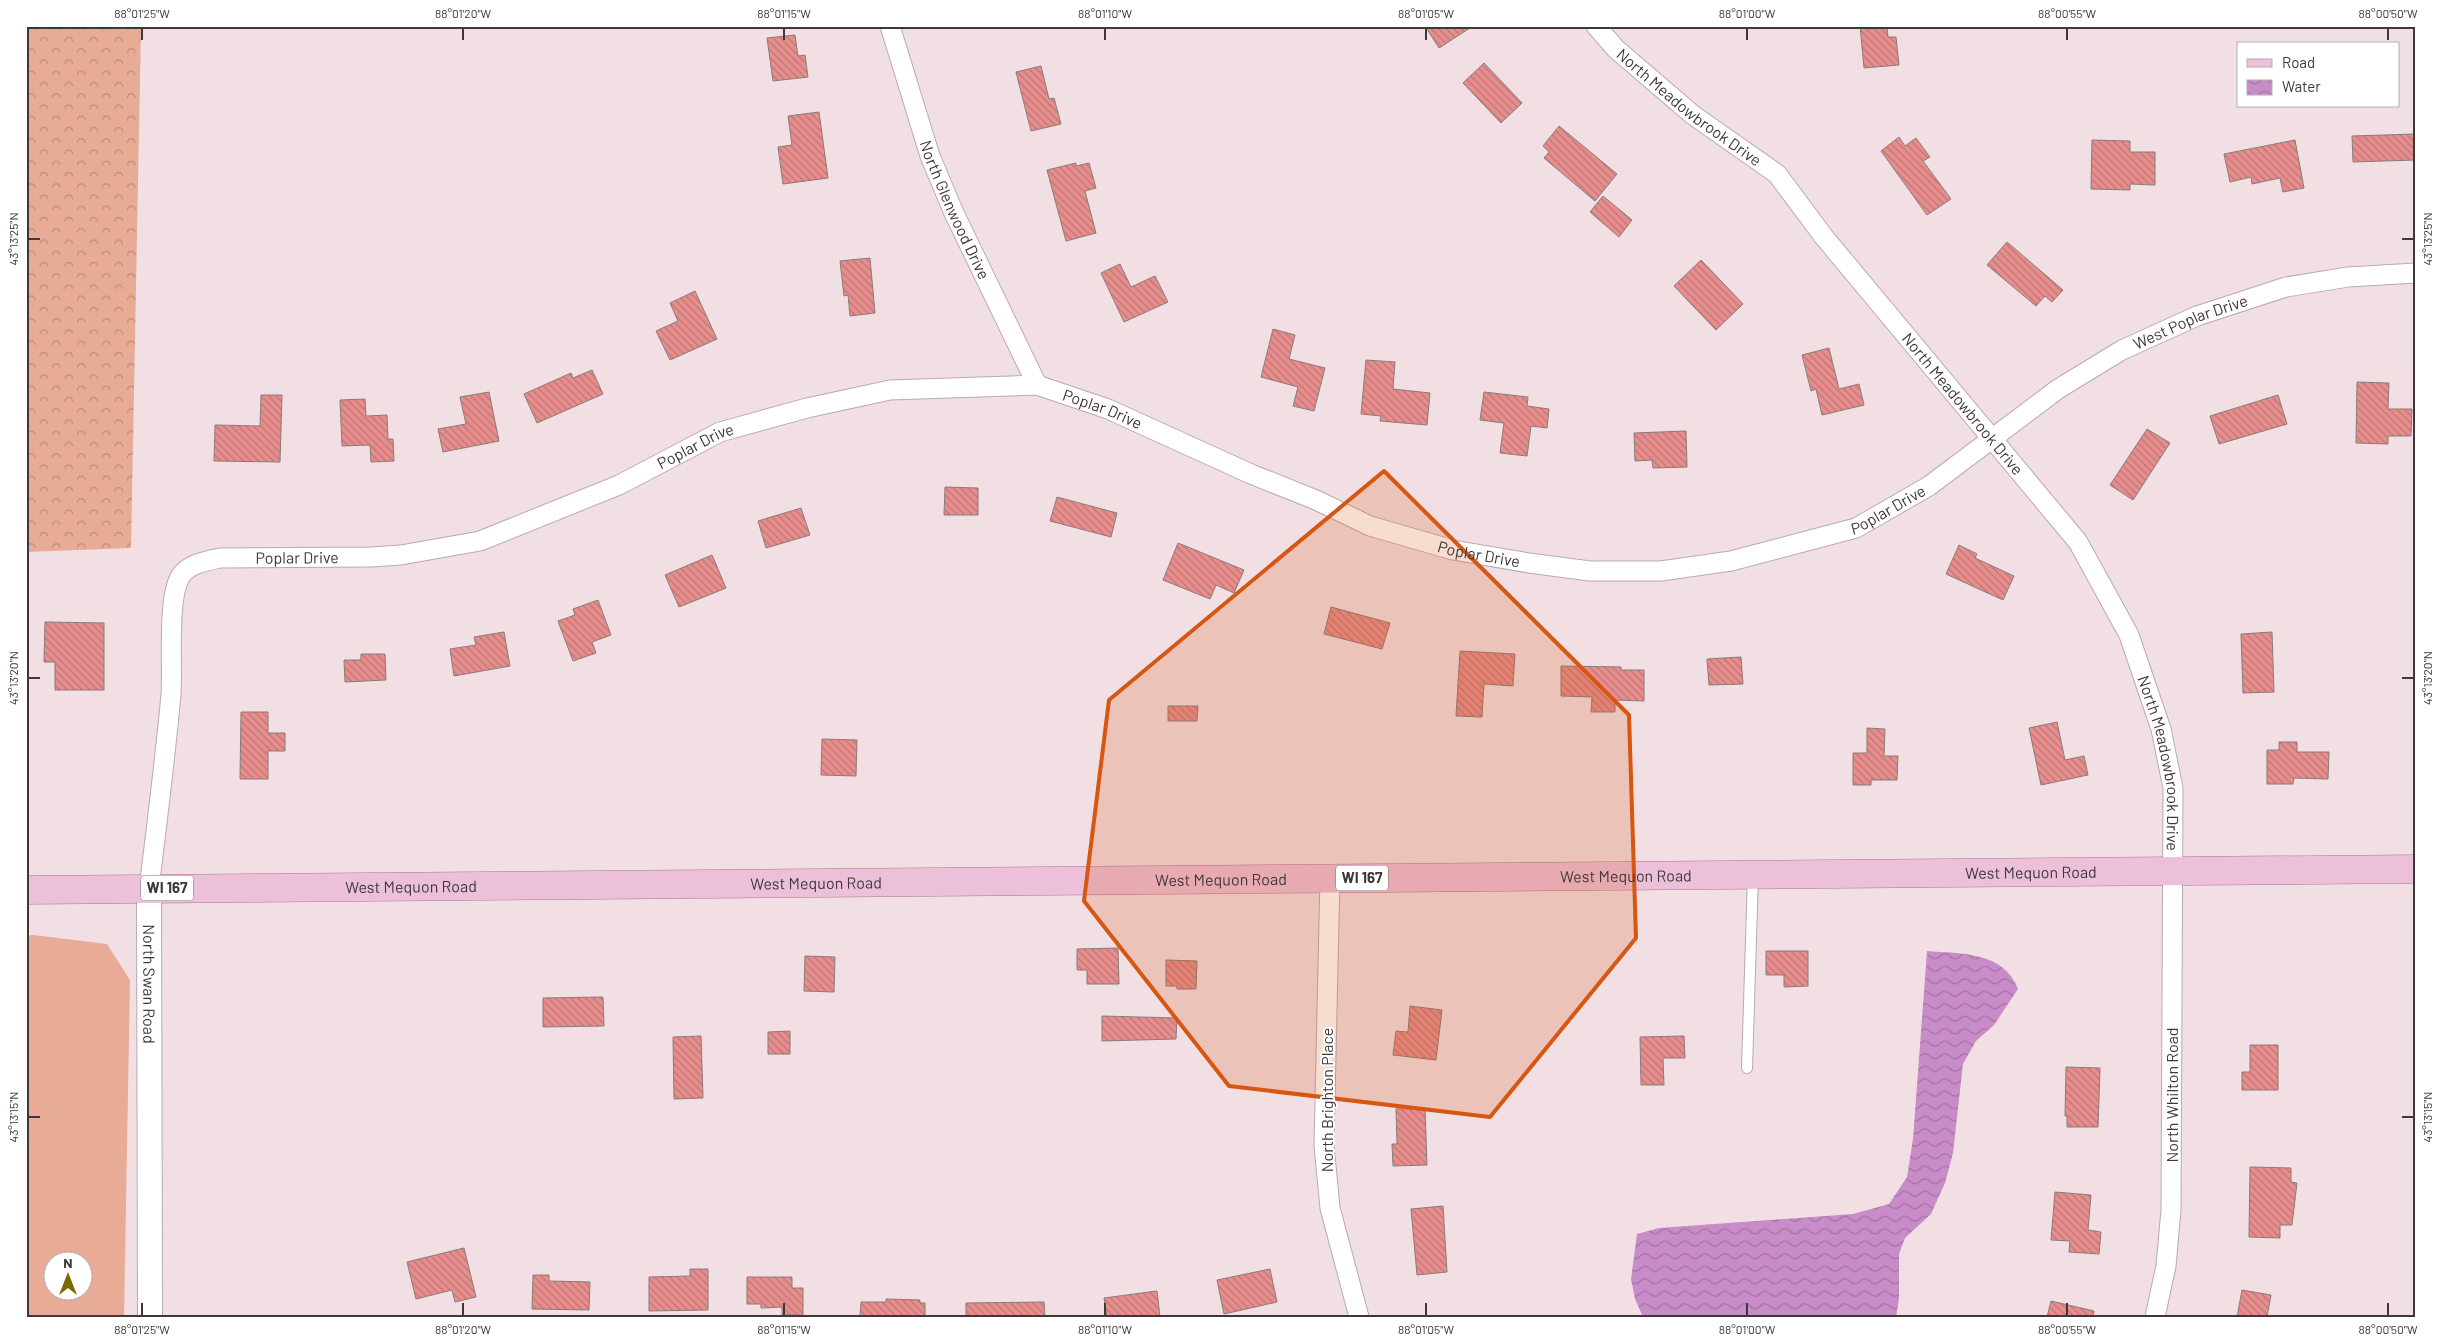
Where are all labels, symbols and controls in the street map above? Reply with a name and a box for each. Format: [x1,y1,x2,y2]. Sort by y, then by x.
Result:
text: 88°01'25"W [114,6,170,20]
text: 88°01'20"W [435,6,492,20]
text: 88°01'15"W [757,6,811,20]
text: 88°01'10"W [1078,6,1132,20]
text: 88°01'05"W [1398,6,1454,20]
text: 88°01'00"W [1719,6,1776,20]
text: 88°00'55"W [2038,6,2097,20]
text: 88°00'50"W [2359,6,2418,20]
legend [2237,42,2400,108]
street label: North Meadowbrook Drive [1613,44,1766,169]
text: Road [2282,53,2315,71]
text: Water [2282,77,2321,95]
street label: North Glenwood Drive [917,138,994,282]
text: 43°13'25"N [6,212,20,266]
text: 43°13'25"N [2420,212,2434,266]
street label: West Poplar Drive [2130,290,2250,353]
street label: North Meadowbrook Drive [1899,328,2028,478]
street label: Poplar Drive [1061,384,1145,432]
street label: Poplar Drive [654,419,736,472]
street label: Poplar Drive [1849,480,1928,538]
street label: Poplar Drive [1436,536,1522,570]
street label: Poplar Drive [255,547,339,567]
text: 43°13'20"N [6,651,20,705]
text: 43°13'20"N [2420,651,2434,705]
street label: North Meadowbrook Drive [2134,673,2183,851]
street label: West Mequon Road [1965,862,2097,882]
street label: West Mequon Road [1560,865,1692,886]
road number: WI 167 [1336,866,1388,890]
street label: West Mequon Road [1155,869,1287,889]
street label: West Mequon Road [750,872,882,893]
road number: WI 167 [141,876,193,900]
street label: West Mequon Road [345,876,477,896]
street label: North Swan Road [140,924,159,1044]
street label: North Whilton Road [2162,1027,2181,1163]
street label: North Brighton Place [1317,1028,1336,1172]
text: 43°13'15"N [6,1092,20,1142]
text: 43°13'15"N [2420,1092,2434,1142]
north arrow [42,1250,92,1300]
text: N [63,1254,73,1271]
text: 88°01'25"W [114,1322,170,1336]
text: 88°01'20"W [435,1322,492,1336]
text: 88°01'15"W [757,1322,811,1336]
text: 88°01'10"W [1078,1322,1132,1336]
text: 88°01'05"W [1398,1322,1454,1336]
text: 88°01'00"W [1719,1322,1776,1336]
text: 88°00'55"W [2038,1322,2097,1336]
text: 88°00'50"W [2359,1322,2418,1336]

